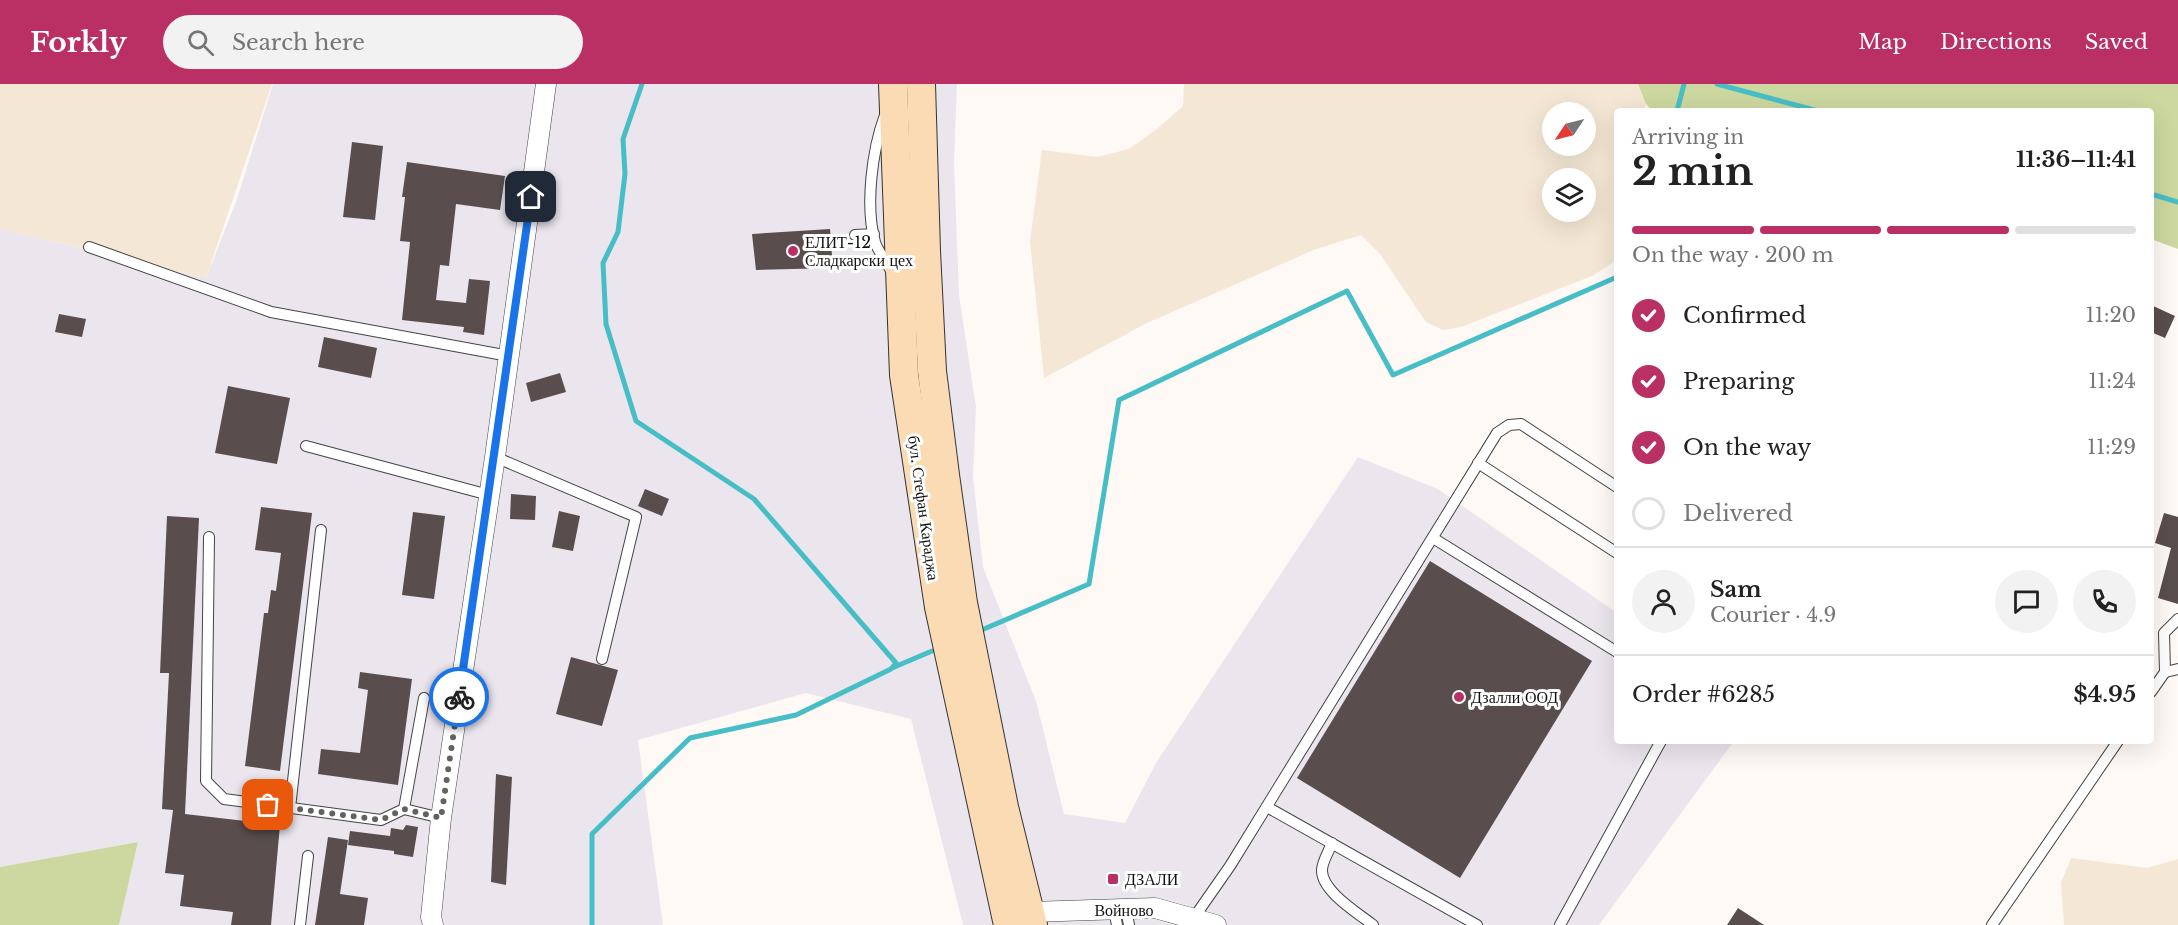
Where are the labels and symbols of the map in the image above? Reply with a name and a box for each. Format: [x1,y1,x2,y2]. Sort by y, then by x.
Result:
north arrow [1542,102,1596,156]
pin [505,171,556,222]
place label: ЕЛИТ-12 Сладкарски цех [805,232,913,270]
marker: ЕЛИТ-12 Сладкарски цех [786,244,800,258]
street label: бул. Стефан Караджа [904,434,944,582]
courier [429,667,489,727]
place label: Дзалли ООД [1471,687,1558,707]
marker: Дзалли ООД [1452,690,1466,704]
pin [242,779,293,830]
place label: ДЗАЛИ [1125,869,1179,889]
marker: ДЗАЛИ [1106,872,1120,886]
street label: Войново [1094,900,1154,920]

